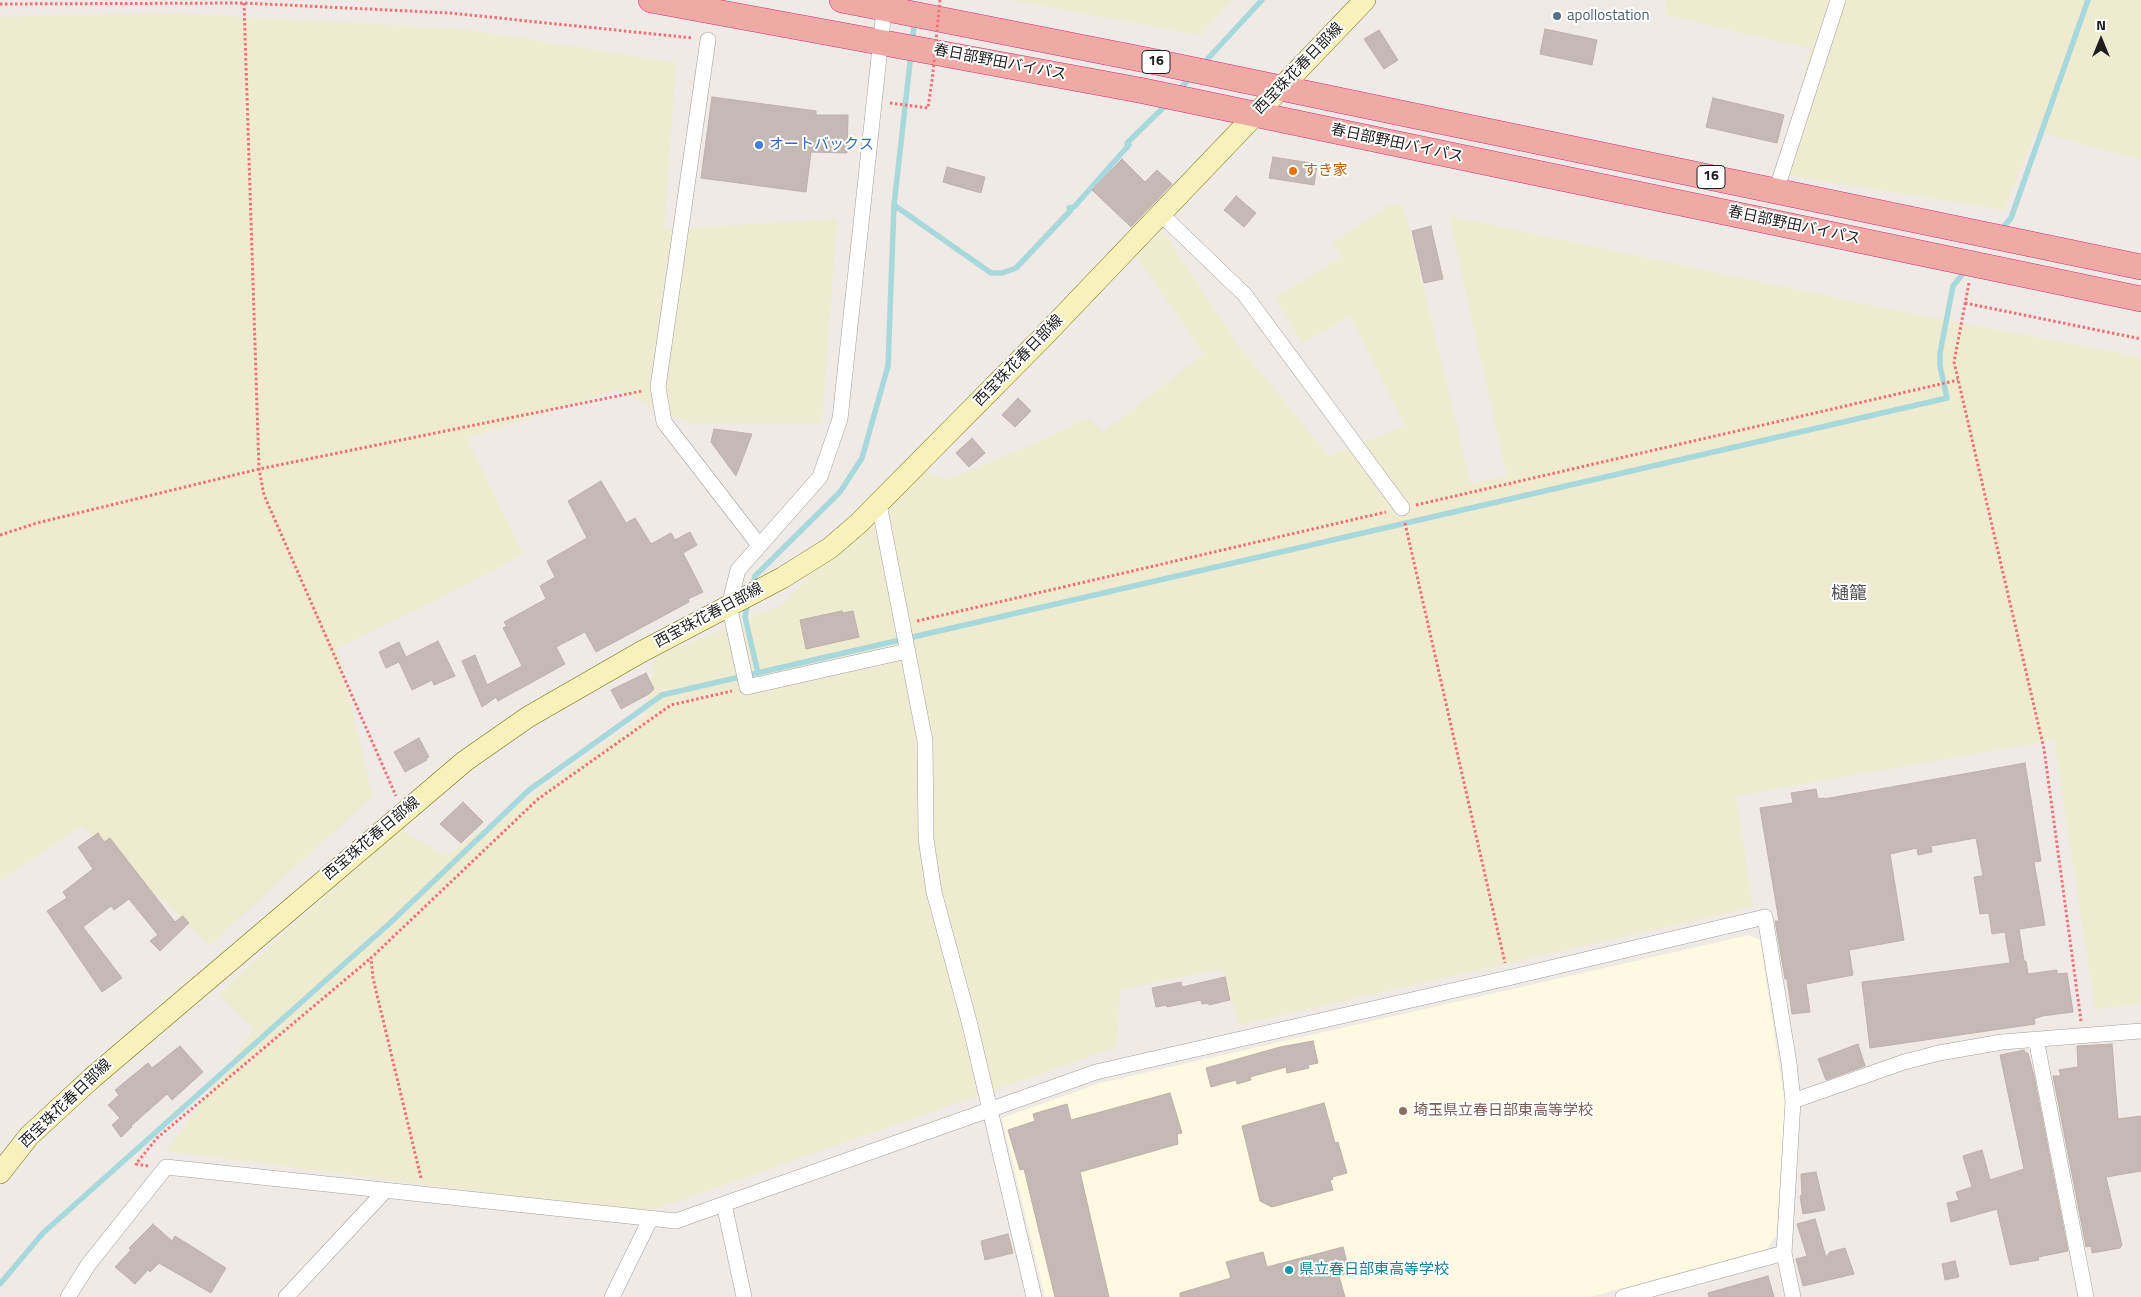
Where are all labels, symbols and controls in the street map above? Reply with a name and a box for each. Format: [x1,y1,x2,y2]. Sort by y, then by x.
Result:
place label: apollostation [1567,7,1649,25]
marker: apollostation [1551,10,1563,22]
text: N [2096,14,2106,35]
north arrow [2076,15,2126,65]
street label: 西宝珠花春日部線 [1251,20,1347,118]
street label: 春日部野田バイパス [932,41,1068,85]
road number: 16 [1142,51,1170,74]
street label: 春日部野田バイパス [1329,121,1465,167]
place label: オートバックス [769,136,874,154]
marker: オートバックス [753,139,765,151]
place label: すき家 [1303,162,1348,180]
marker: すき家 [1287,165,1299,177]
road number: 16 [1697,166,1725,188]
street label: 春日部野田バイパス [1726,203,1862,249]
street label: 西宝珠花春日部線 [971,312,1067,410]
street label: 西宝珠花春日部線 [652,580,766,652]
district label: 樋籠 [1831,584,1867,606]
street label: 西宝珠花春日部線 [320,794,424,884]
street label: 西宝珠花春日部線 [17,1056,115,1152]
place label: 埼玉県立春日部東高等学校 [1413,1102,1593,1120]
marker: 埼玉県立春日部東高等学校 [1397,1105,1409,1117]
place label: 県立春日部東高等学校 [1299,1261,1449,1279]
marker: 県立春日部東高等学校 [1283,1264,1295,1276]

